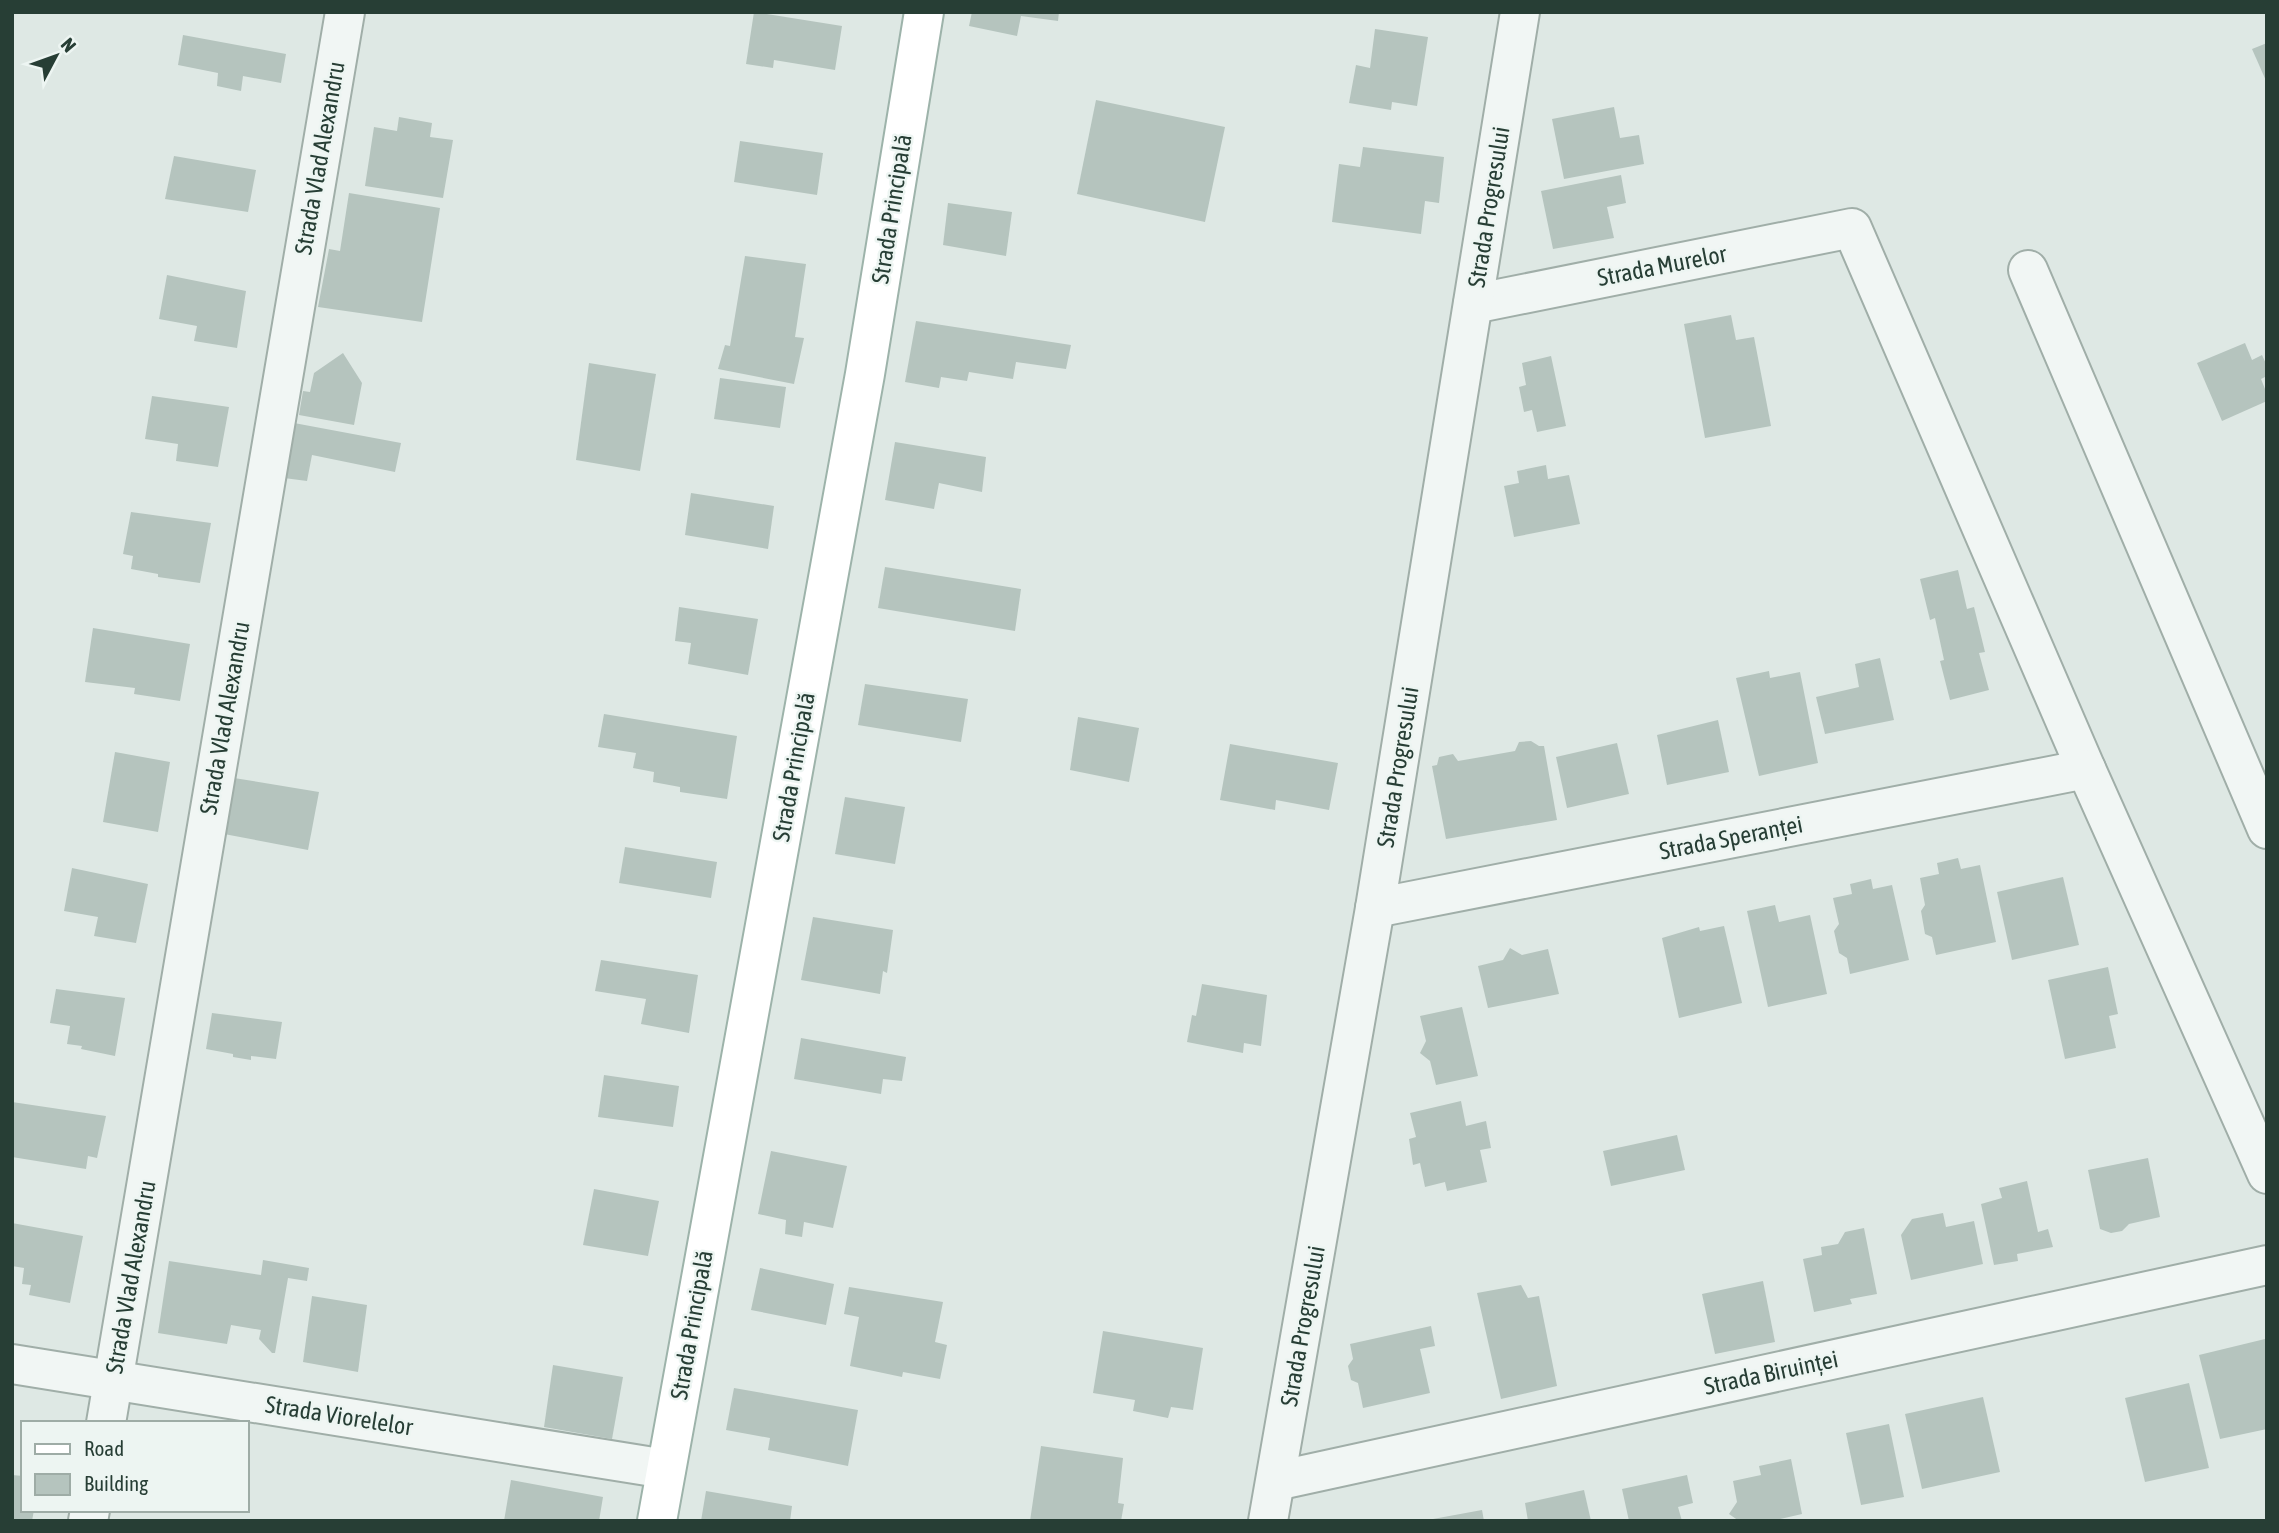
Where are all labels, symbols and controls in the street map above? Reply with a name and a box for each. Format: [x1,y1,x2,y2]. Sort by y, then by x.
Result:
north arrow [21,21,91,91]
text: N [57,33,81,56]
street label: Strada Vlad Alexandru [289,59,350,257]
street label: Strada Progresului [1462,125,1515,289]
street label: Strada Principală [866,132,917,286]
street label: Strada Murelor [1595,240,1730,291]
street label: Strada Vlad Alexandru [194,619,255,817]
street label: Strada Progresului [1371,685,1424,849]
street label: Strada Principală [767,690,820,844]
street label: Strada Speranței [1657,810,1805,865]
street label: Strada Vlad Alexandru [100,1178,161,1376]
street label: Strada Progresului [1275,1244,1330,1408]
street label: Strada Principală [665,1248,718,1402]
street label: Strada Biruinței [1701,1345,1840,1400]
street label: Strada Viorelelor [264,1391,415,1441]
legend [21,1421,248,1512]
text: Road [84,1436,124,1460]
text: Building [84,1471,148,1495]

